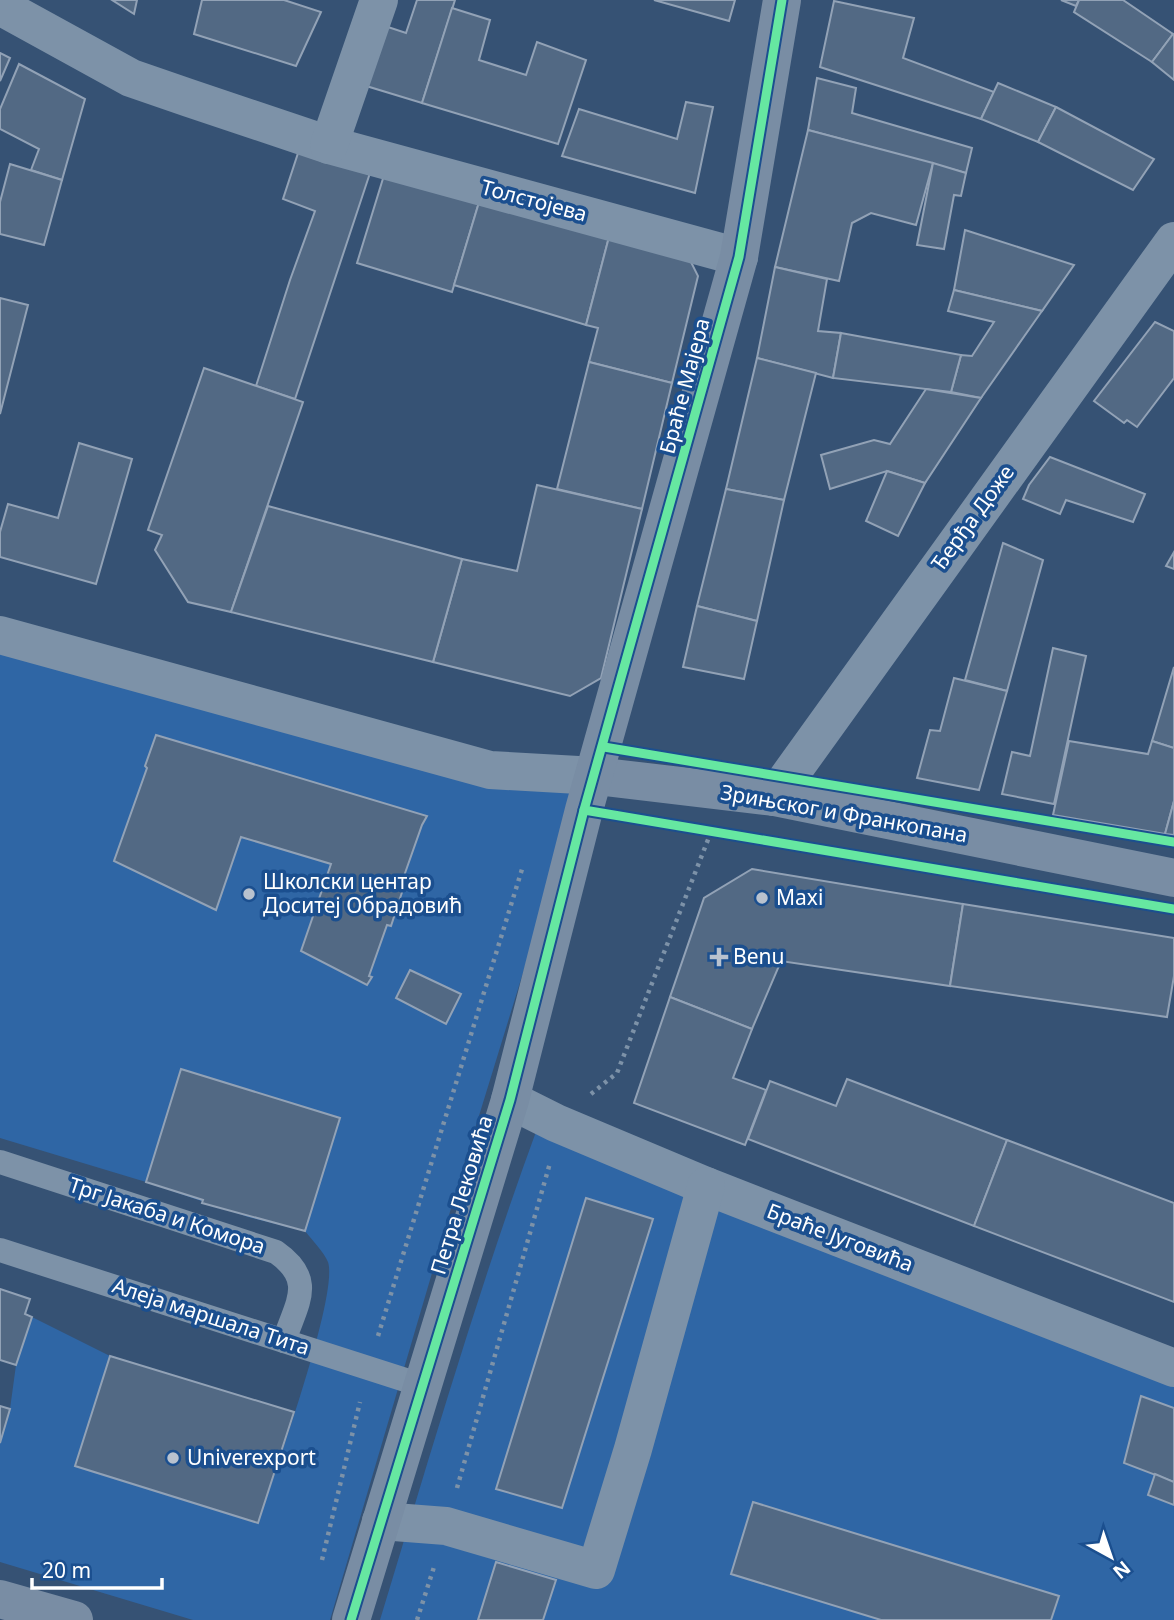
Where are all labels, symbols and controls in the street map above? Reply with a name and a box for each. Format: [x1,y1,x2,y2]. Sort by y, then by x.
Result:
street label: Толстојева [478,172,590,228]
street label: Браће Мајера [652,315,716,457]
street label: Ђерђа Доже [924,459,1020,576]
street label: Зрињског и Франкопана [719,778,970,849]
place label: Школски центар Доситеј Обрадовић [263,867,462,919]
place label: Maxi [776,883,823,911]
marker: Школски центар Доситеј Обрадовић [241,886,257,902]
marker: Maxi [754,890,770,906]
place label: Benu [733,942,784,970]
marker: Benu [711,949,727,965]
street label: Петра Лековића [423,1112,499,1278]
street label: Трг Јакаба и Комора [66,1170,269,1260]
street label: Браће Југовића [763,1196,918,1278]
street label: Алеја маршала Тита [109,1271,314,1361]
place label: Univerexport [187,1443,316,1471]
marker: Univerexport [165,1450,181,1466]
north arrow [1076,1522,1146,1592]
scale bar [32,1546,161,1590]
text: N [1108,1555,1136,1585]
text: 20 m [42,1556,91,1584]

